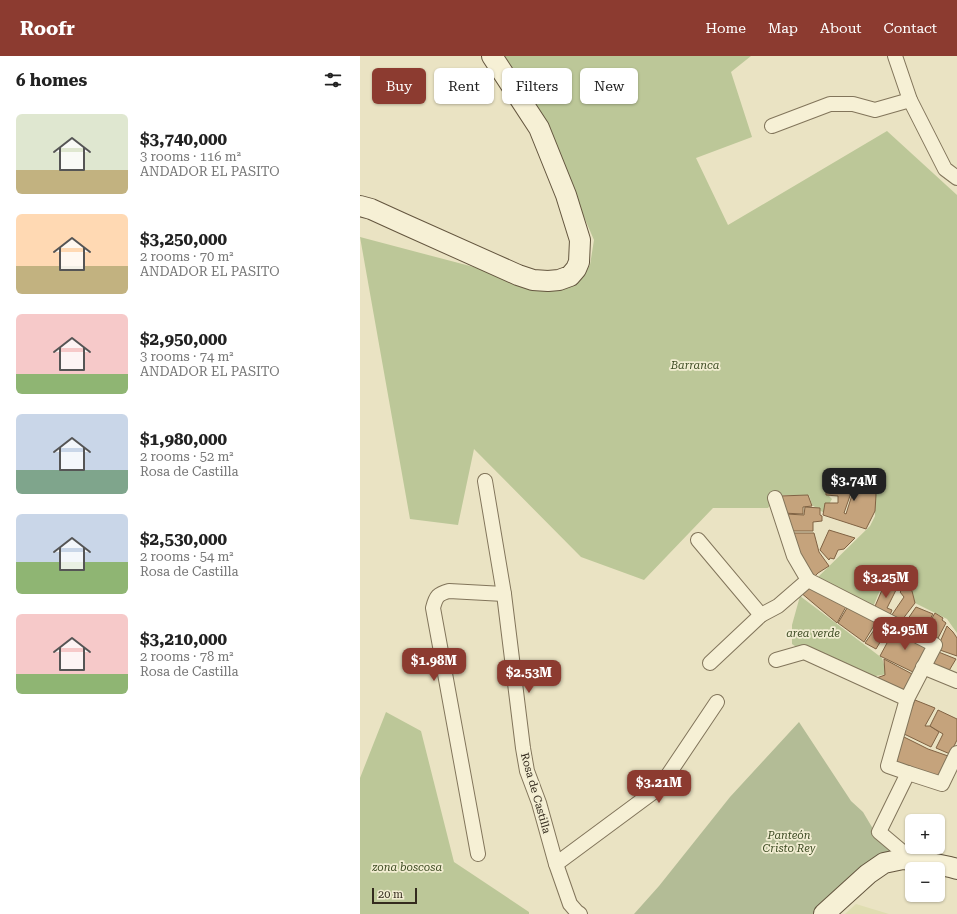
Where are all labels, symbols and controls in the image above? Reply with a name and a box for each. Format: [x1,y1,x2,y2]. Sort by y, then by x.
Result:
text: Roofr [20,17,75,40]
text: Home [705,20,746,36]
text: Map [768,20,798,36]
text: About [820,20,862,36]
text: Contact [884,20,937,36]
chip: Buy [372,68,426,104]
chip: Rent [434,68,494,104]
chip: Filters [502,68,572,104]
chip: New [580,68,638,104]
icon: filters [322,69,344,91]
text: 6 homes [16,70,87,90]
text: $3,740,000 [140,129,227,149]
icon: home [48,130,96,178]
text: 3 rooms · 116 m² [140,149,241,164]
text: ANDADOR EL PASITO [140,164,280,179]
text: $3,250,000 [140,229,227,249]
icon: home [48,230,96,278]
text: 2 rooms · 70 m² [140,249,234,264]
text: ANDADOR EL PASITO [140,264,280,279]
text: $2,950,000 [140,329,227,349]
icon: home [48,330,96,378]
text: 3 rooms · 74 m² [140,349,234,364]
park label: Barranca [670,359,720,372]
text: ANDADOR EL PASITO [140,364,280,379]
text: $1,980,000 [140,429,227,449]
icon: home [48,430,96,478]
text: 2 rooms · 52 m² [140,449,234,464]
text: Rosa de Castilla [140,464,239,479]
pin: $3.74M [821,468,887,502]
text: $3.74M [831,473,877,488]
text: $2,530,000 [140,529,227,549]
icon: home [48,530,96,578]
text: 2 rooms · 54 m² [140,549,234,564]
text: Rosa de Castilla [140,564,239,579]
pin: $3.25M [853,565,919,599]
text: $3.25M [863,570,909,585]
pin: $2.95M [872,617,938,651]
text: $2.95M [882,622,928,637]
park label: area verde [786,627,840,640]
text: $3,210,000 [140,629,227,649]
icon: home [48,630,96,678]
pin: $1.98M [401,648,467,682]
text: 2 rooms · 78 m² [140,649,234,664]
text: $1.98M [411,653,457,668]
pin: $2.53M [496,660,562,694]
text: Rosa de Castilla [140,664,239,679]
text: $2.53M [506,665,552,680]
street label: Rosa de Castilla [518,751,553,835]
pin: $3.21M [626,770,692,804]
text: $3.21M [636,775,682,790]
map controls [905,814,945,902]
button: + [905,814,945,854]
park label: Panteón Cristo Rey [763,829,816,855]
park label: zona boscosa [372,861,442,874]
button: − [905,862,945,902]
scale bar [372,886,417,905]
text: 20 m [378,888,403,901]

